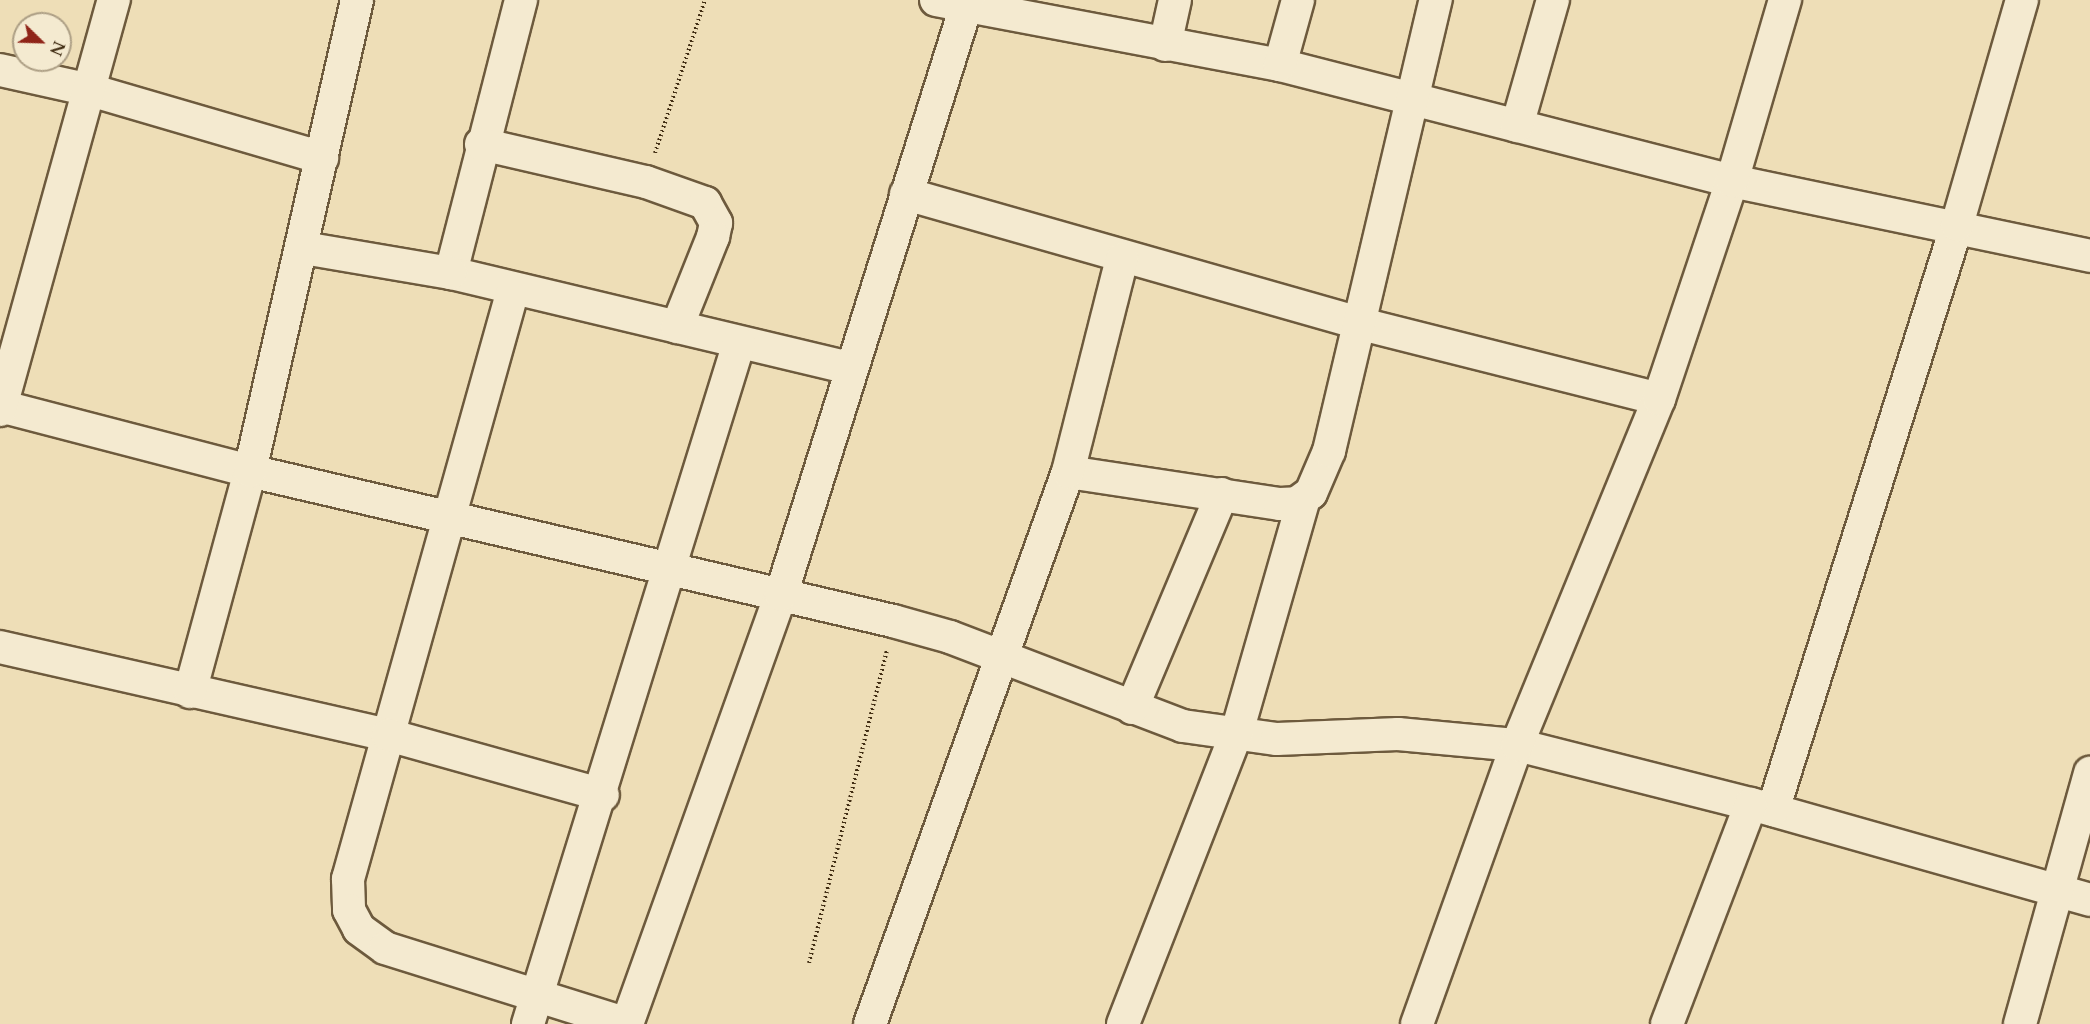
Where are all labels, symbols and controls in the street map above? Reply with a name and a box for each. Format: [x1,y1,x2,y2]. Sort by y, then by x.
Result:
north arrow [12,12,72,72]
text: N [44,38,70,59]

